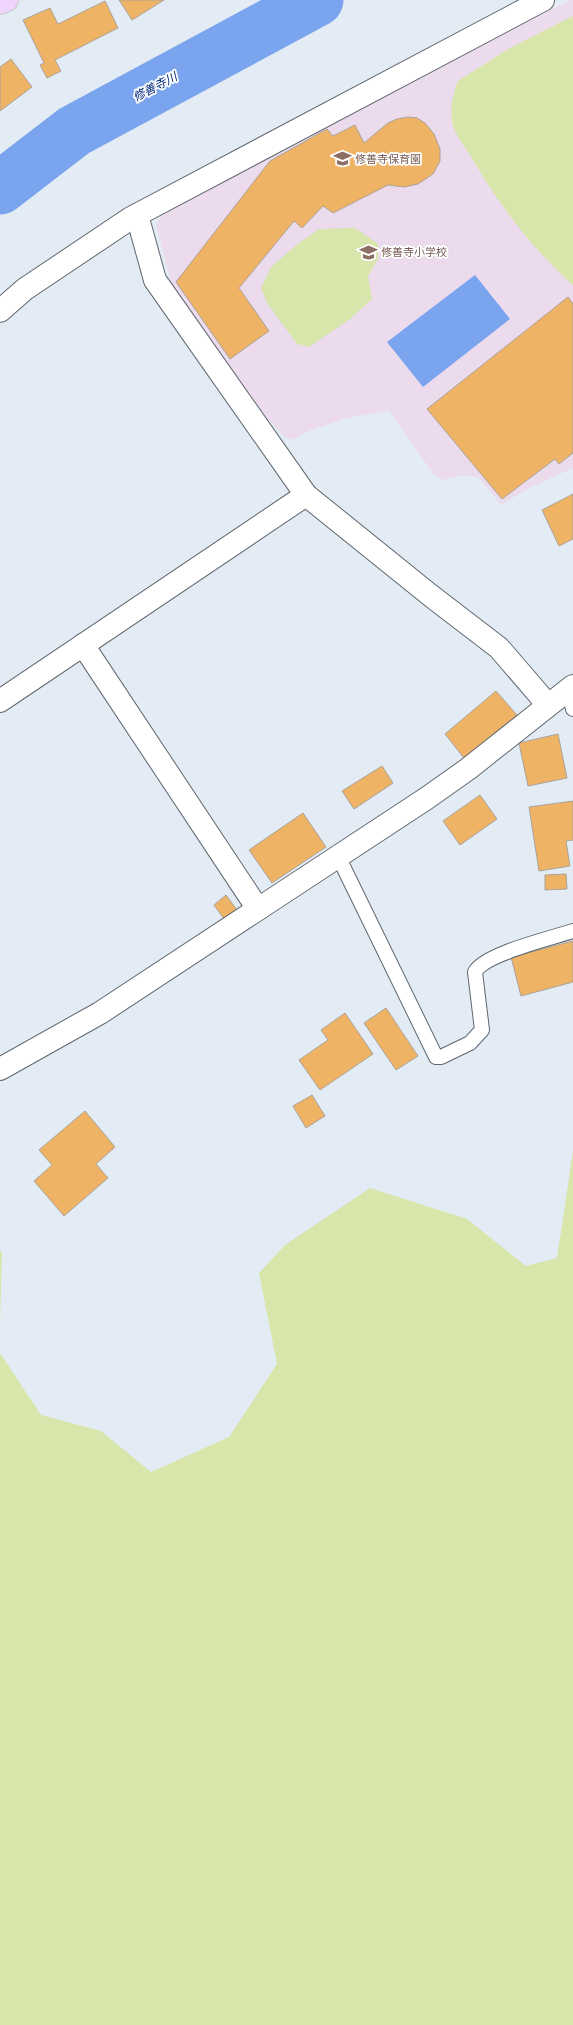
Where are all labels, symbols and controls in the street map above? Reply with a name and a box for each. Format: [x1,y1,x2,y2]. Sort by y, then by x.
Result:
water label: 修善寺川 [131,69,181,104]
school or university icon: 修善寺保育園 [332,149,352,169]
place label: 修善寺保育園 [355,153,421,165]
school or university icon: 修善寺小学校 [358,242,378,262]
place label: 修善寺小学校 [381,246,447,258]

